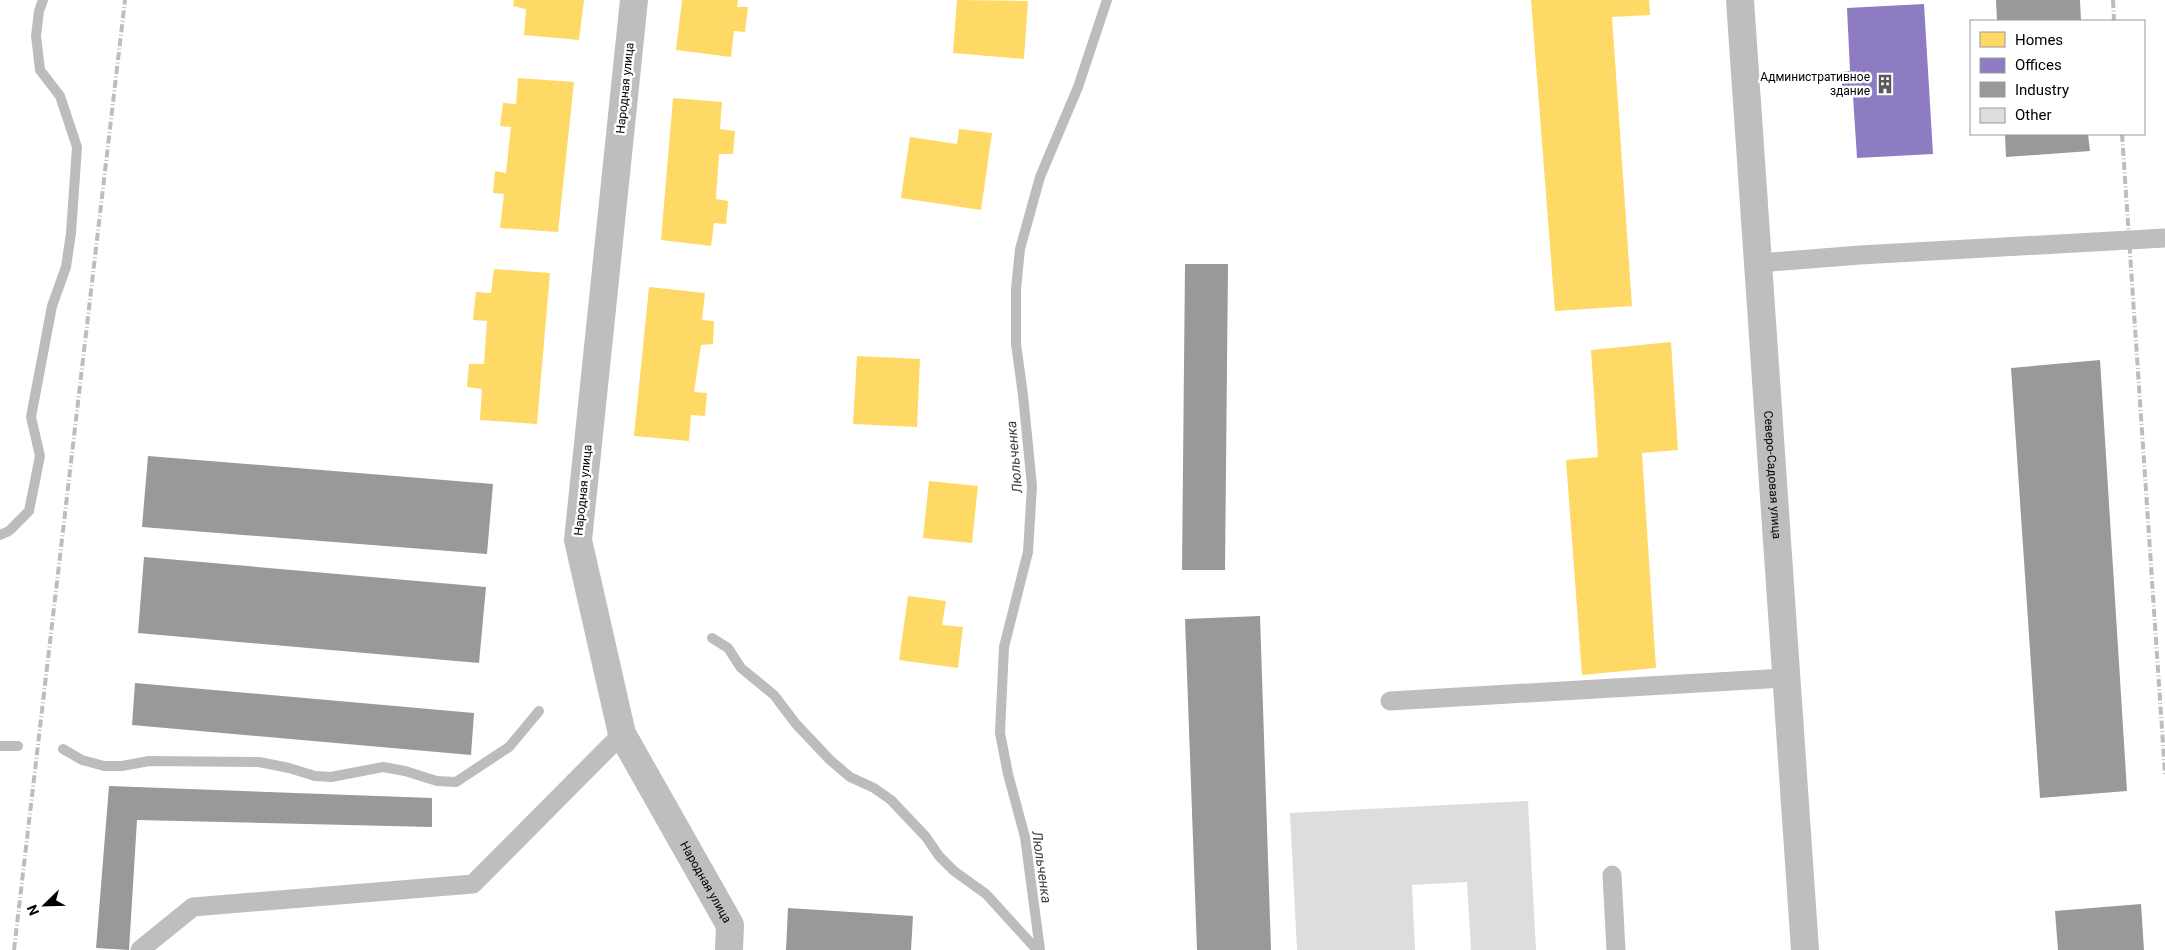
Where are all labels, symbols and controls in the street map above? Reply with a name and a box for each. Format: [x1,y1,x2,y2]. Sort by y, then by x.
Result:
legend [1970,20,2145,135]
text: Homes [2015,31,2063,49]
street label: Народная улица [613,42,637,134]
text: Offices [2015,56,2062,74]
place label: Административное здание [1760,70,1870,98]
building icon: Административное здание [1874,73,1896,95]
text: Industry [2015,81,2069,99]
text: Other [2015,106,2052,124]
street label: Северо-Садовая улица [1761,410,1784,540]
water label: Люльченка [1003,420,1025,495]
street label: Народная улица [571,444,595,536]
water label: Люльченка [1029,829,1055,904]
street label: Народная улица [677,839,734,925]
north arrow [20,880,70,930]
text: N [24,902,42,918]

